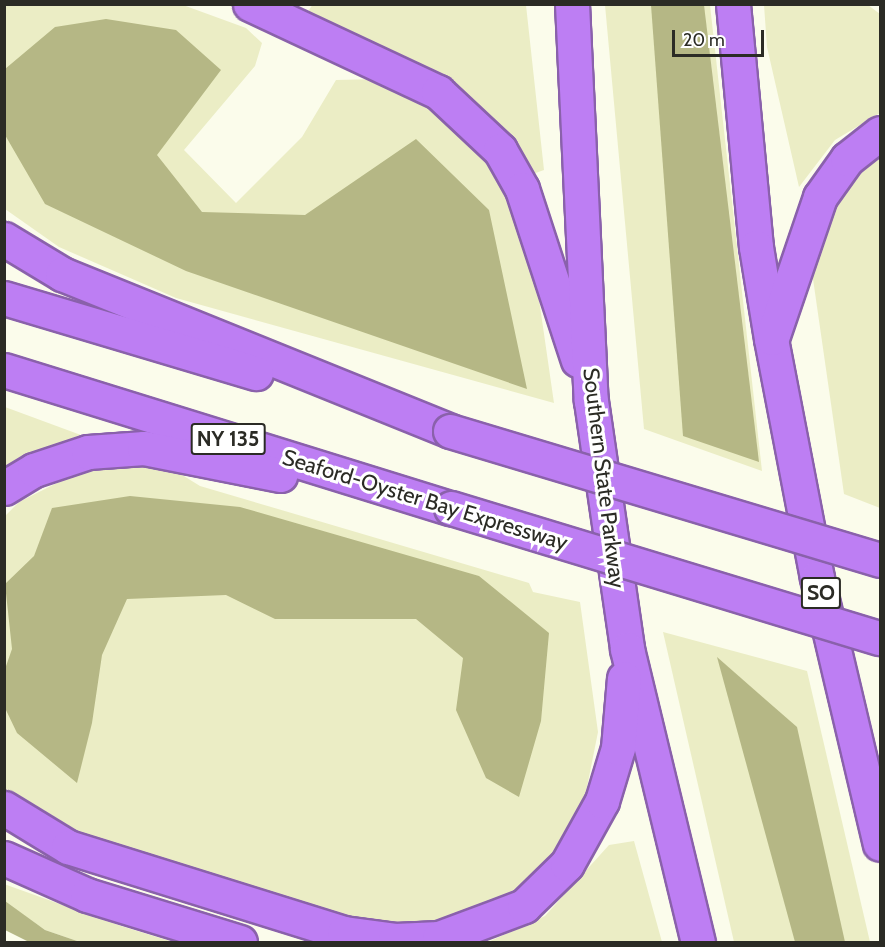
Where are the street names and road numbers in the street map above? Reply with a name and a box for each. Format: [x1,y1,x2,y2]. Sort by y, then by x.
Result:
street label: Southern State Parkway [577,366,631,590]
road number: NY 135 [190,421,266,457]
street label: Seaford-Oyster Bay Expressway [279,444,571,556]
road number: SO [800,575,842,611]

